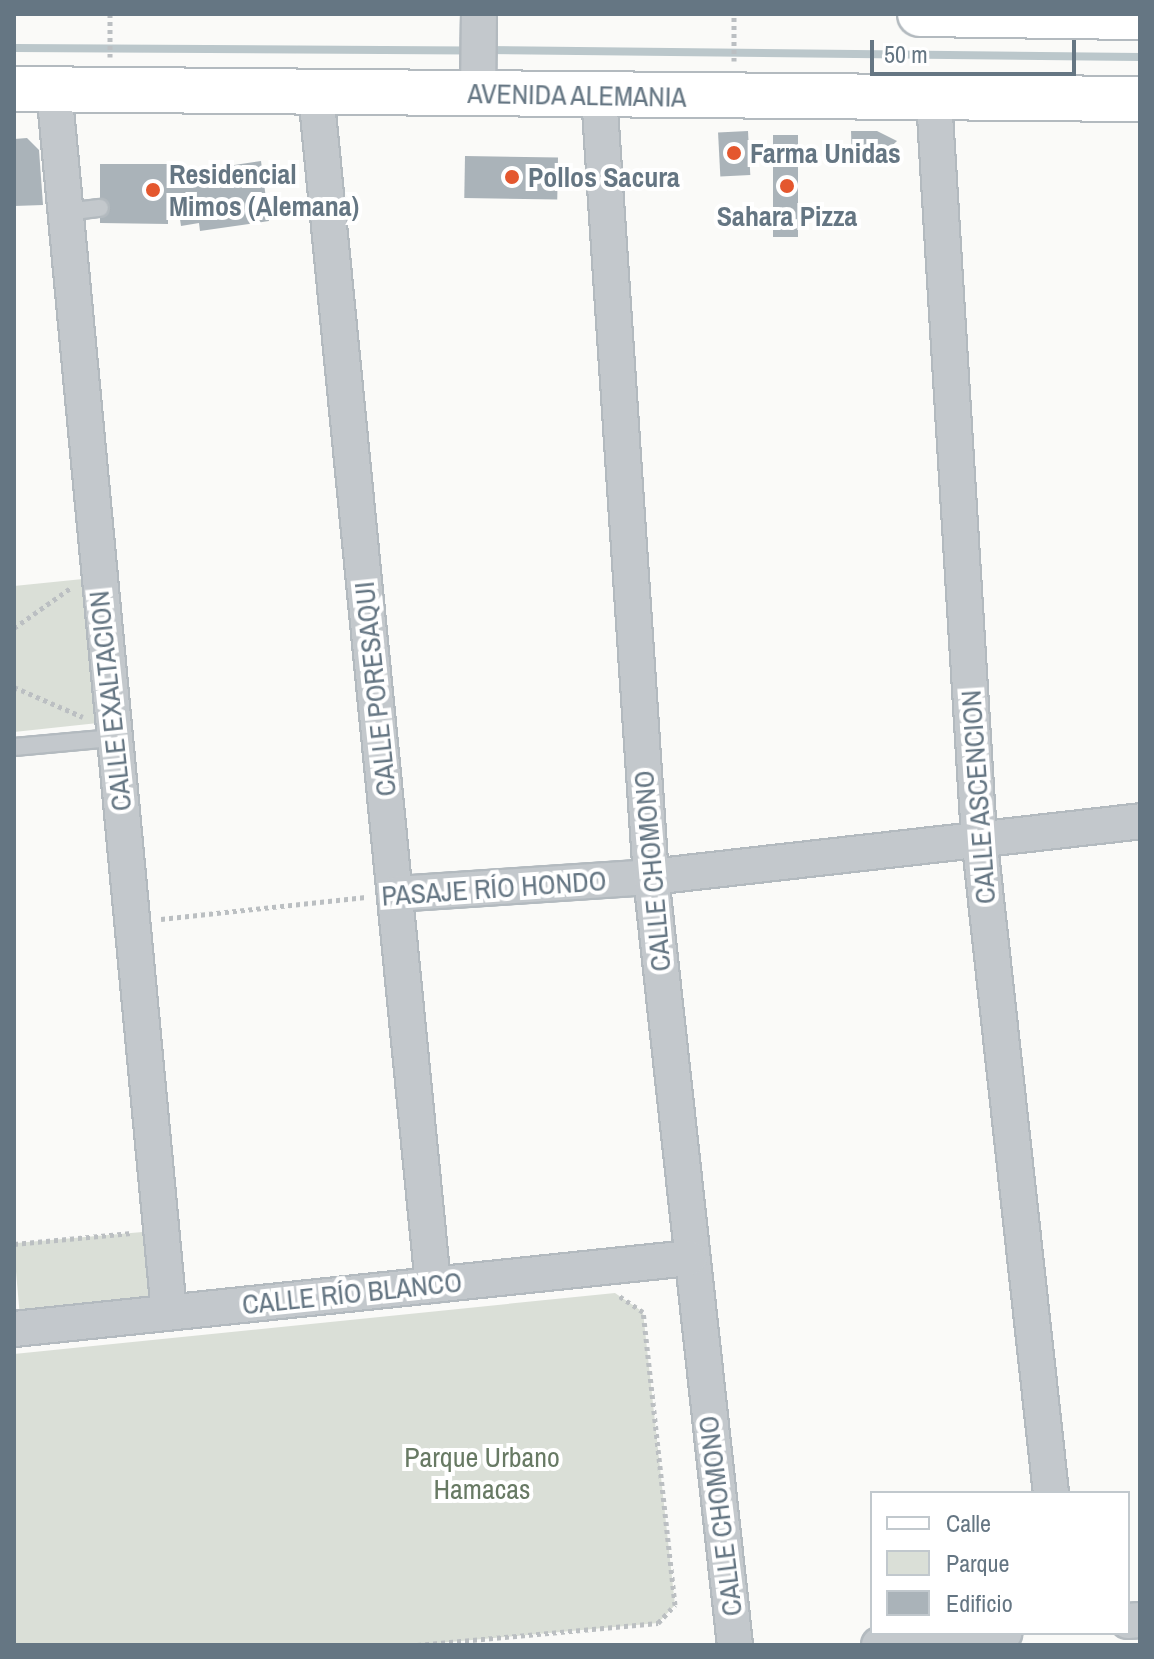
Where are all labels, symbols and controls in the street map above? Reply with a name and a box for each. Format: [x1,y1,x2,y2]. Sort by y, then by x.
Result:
scale bar [874,24,1080,74]
text: 50 m [884,38,928,70]
street label: AVENIDA ALEMANIA [466,76,688,114]
place label: Farma Unidas [750,136,901,170]
marker: Farma Unidas [725,144,743,162]
place label: Residencial Mimos (Alemana) [169,157,359,223]
place label: Pollos Sacura [528,160,680,194]
marker: Pollos Sacura [503,168,521,186]
marker: Sahara Pizza [778,177,796,195]
marker: Residencial Mimos (Alemana) [144,181,162,199]
place label: Sahara Pizza [717,199,857,233]
street label: CALLE PORESAQUI [347,580,403,798]
street label: CALLE EXALTACION [82,589,138,813]
street label: CALLE ASCENCION [954,688,1002,906]
street label: CALLE CHOMONO [626,769,678,973]
street label: PASAJE RÍO HONDO [380,863,608,913]
street label: CALLE RÍO BLANCO [240,1265,464,1321]
street label: CALLE CHOMONO [691,1414,749,1618]
park label: Parque Urbano Hamacas [404,1440,560,1506]
legend [870,1491,1130,1635]
text: Calle [946,1507,991,1539]
text: Parque [946,1547,1009,1579]
text: Edificio [946,1587,1013,1619]

